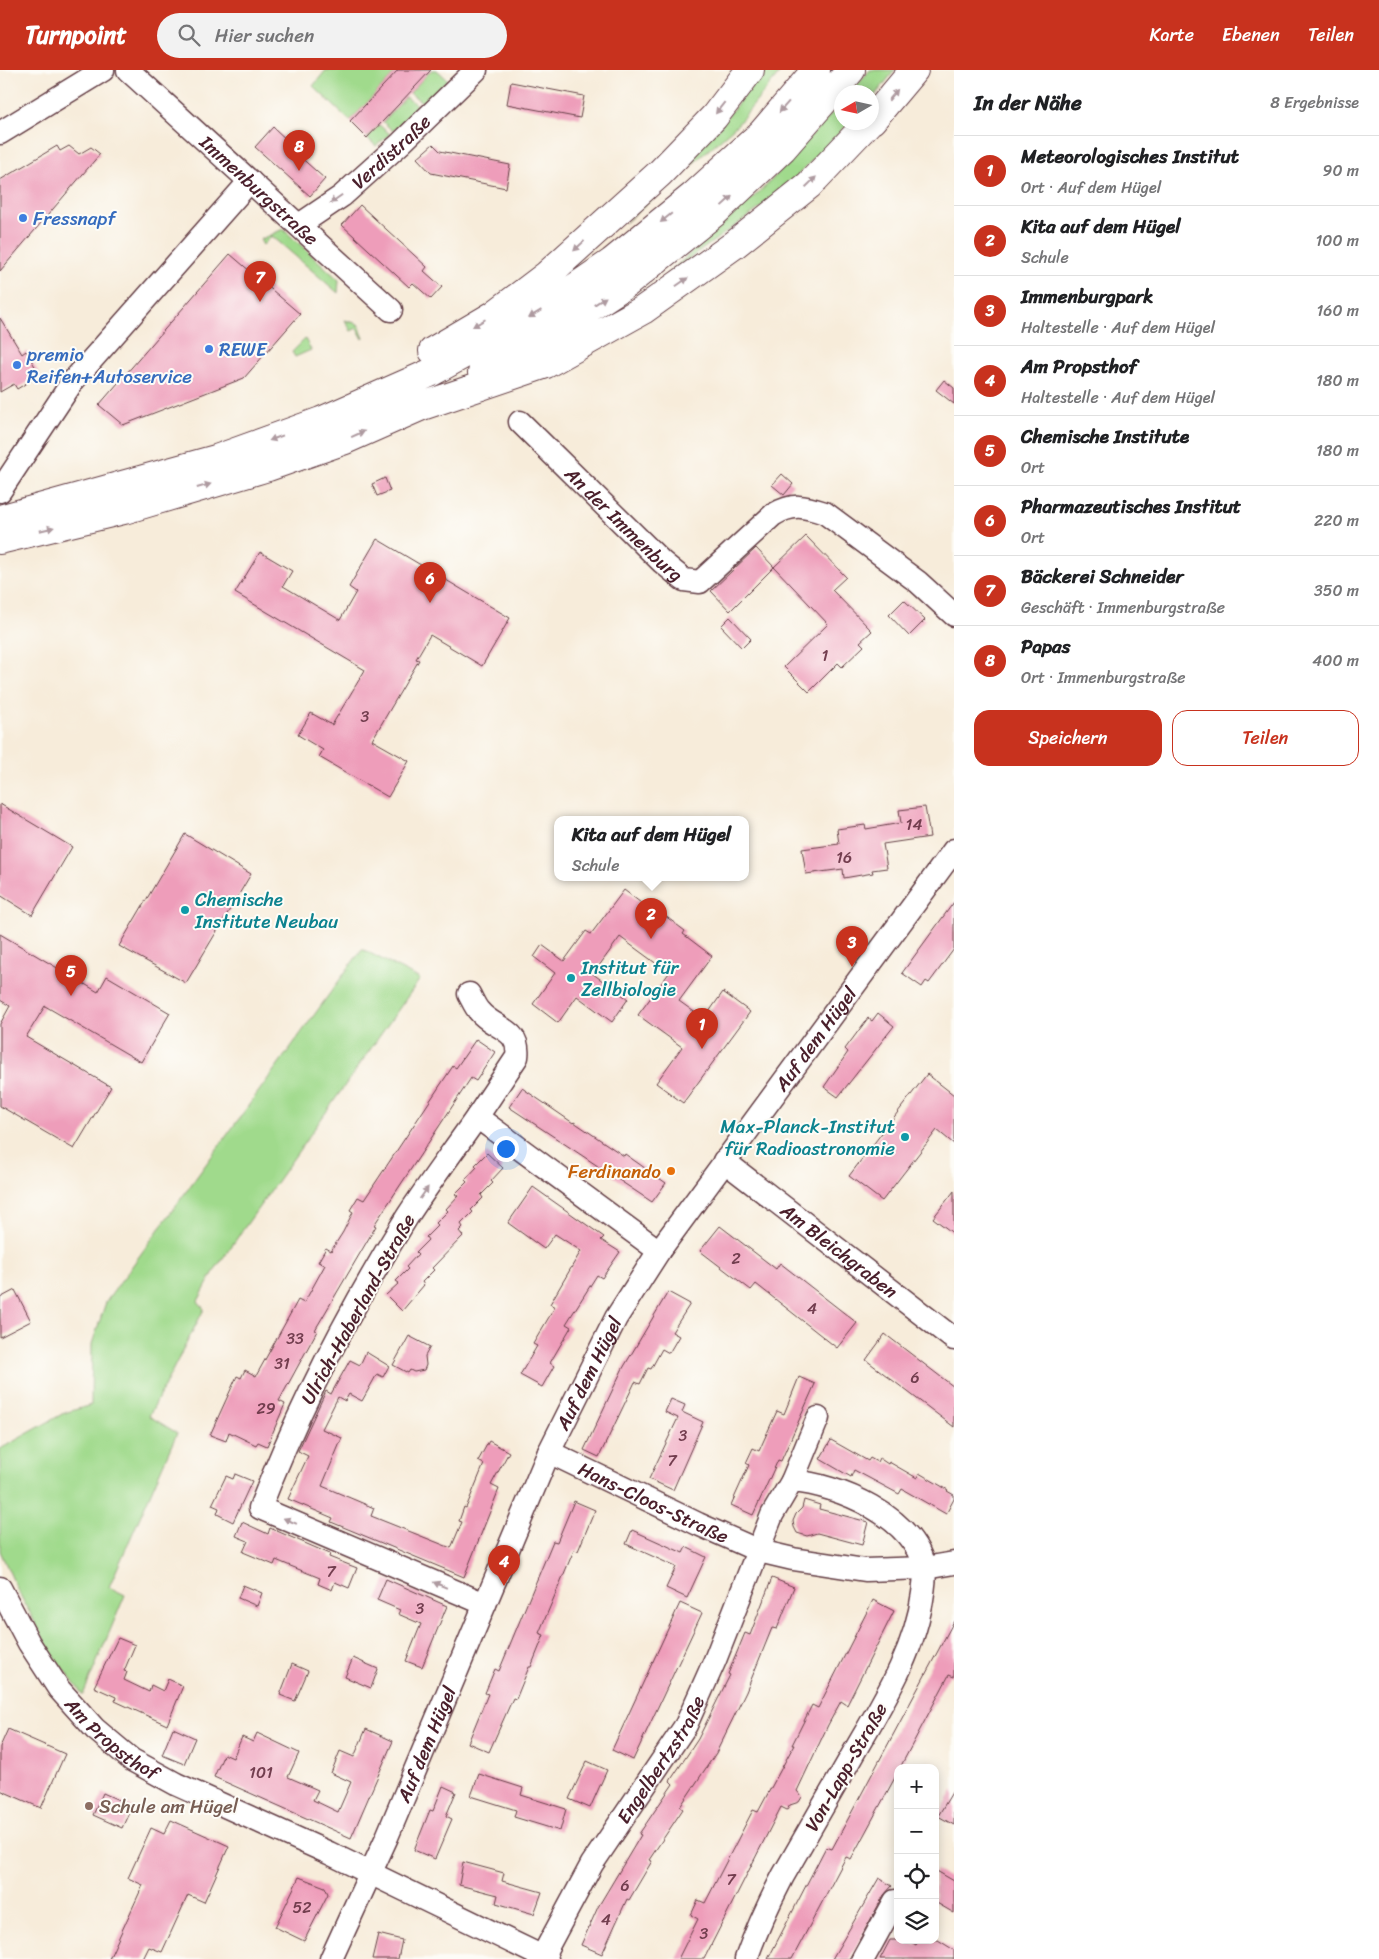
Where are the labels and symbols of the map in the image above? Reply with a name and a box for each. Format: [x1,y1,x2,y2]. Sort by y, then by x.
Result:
north arrow [834,85,879,130]
one-way arrow [887,89,898,102]
one-way arrow [778,100,790,112]
one-way arrow [715,102,726,115]
street label: Verdistraße [343,106,439,197]
street label: Immenburgstraße [191,126,327,254]
pin: 8 [283,130,315,171]
one-way arrow [805,176,817,188]
one-way arrow [330,194,343,204]
one-way arrow [720,195,732,207]
place label: Fressnapf [33,202,117,235]
marker: Fressnapf [17,212,29,224]
one-way arrow [660,213,673,224]
one-way arrow [573,240,585,251]
pin: 7 [244,261,276,302]
one-way arrow [676,277,689,287]
one-way arrow [593,297,606,306]
one-way arrow [529,310,542,319]
one-way arrow [472,319,486,328]
place label: REWE [219,333,268,366]
place label: premio Reifen+Autoservice [26,338,192,393]
marker: REWE [203,343,215,355]
marker: premio Reifen+Autoservice [11,359,23,371]
one-way arrow [351,430,365,438]
one-way arrow [269,435,283,443]
street label: An der Immenburg [556,458,691,590]
one-way arrow [197,482,212,490]
one-way arrow [40,524,55,532]
pin: 6 [414,562,446,603]
house number: 1 [822,641,829,670]
house number: 3 [361,702,370,731]
house number: 14 [906,810,922,839]
house number: 16 [836,843,852,872]
place label: Chemische Institute Neubau [194,883,338,938]
pin: 2 [635,898,667,939]
marker: Chemische Institute Neubau [179,904,191,916]
pin: 3 [836,926,868,967]
place label: Institut für Zellbiologie [580,951,680,1006]
pin: 5 [55,955,87,996]
marker: Institut für Zellbiologie [565,972,577,984]
street label: Auf dem Hügel [765,979,865,1099]
pin: 1 [686,1008,718,1049]
place label: Max-Planck-Institut für Radioastronomie [720,1110,895,1165]
marker: Max-Planck-Institut für Radioastronomie [899,1131,911,1143]
your location [493,1136,519,1162]
place label: Ferdinando [568,1155,661,1188]
marker: Ferdinando [665,1165,677,1177]
one-way arrow [419,1186,429,1199]
street label: Am Bleichgraben [773,1193,905,1307]
street label: Ulrich-Haberland-Straße [292,1207,424,1411]
house number: 2 [731,1244,741,1273]
house number: 4 [807,1294,817,1323]
street label: Auf dem Hügel [546,1310,631,1437]
house number: 33 [286,1324,304,1353]
house number: 31 [274,1349,290,1378]
house number: 6 [910,1363,920,1392]
house number: 29 [256,1394,276,1423]
house number: 3 [679,1421,688,1450]
house number: 7 [667,1446,677,1475]
street label: Hans-Cloos-Straße [573,1452,734,1552]
one-way arrow [283,1517,297,1525]
pin: 4 [488,1545,520,1586]
house number: 7 [326,1557,336,1586]
one-way arrow [432,1581,447,1589]
house number: 3 [416,1594,425,1623]
street label: Auf dem Hügel [387,1680,465,1808]
street label: Am Propsthof [56,1688,168,1790]
street label: Engelbertzstraße [607,1690,714,1830]
street label: Von-Lapp-Straße [796,1696,896,1838]
house number: 101 [249,1758,273,1787]
place label: Schule am Hügel [99,1790,239,1823]
marker: Schule am Hügel [83,1800,95,1812]
house number: 7 [726,1865,736,1894]
house number: 6 [620,1871,630,1900]
house number: 52 [292,1893,312,1922]
house number: 4 [601,1905,611,1934]
house number: 3 [700,1919,709,1948]

